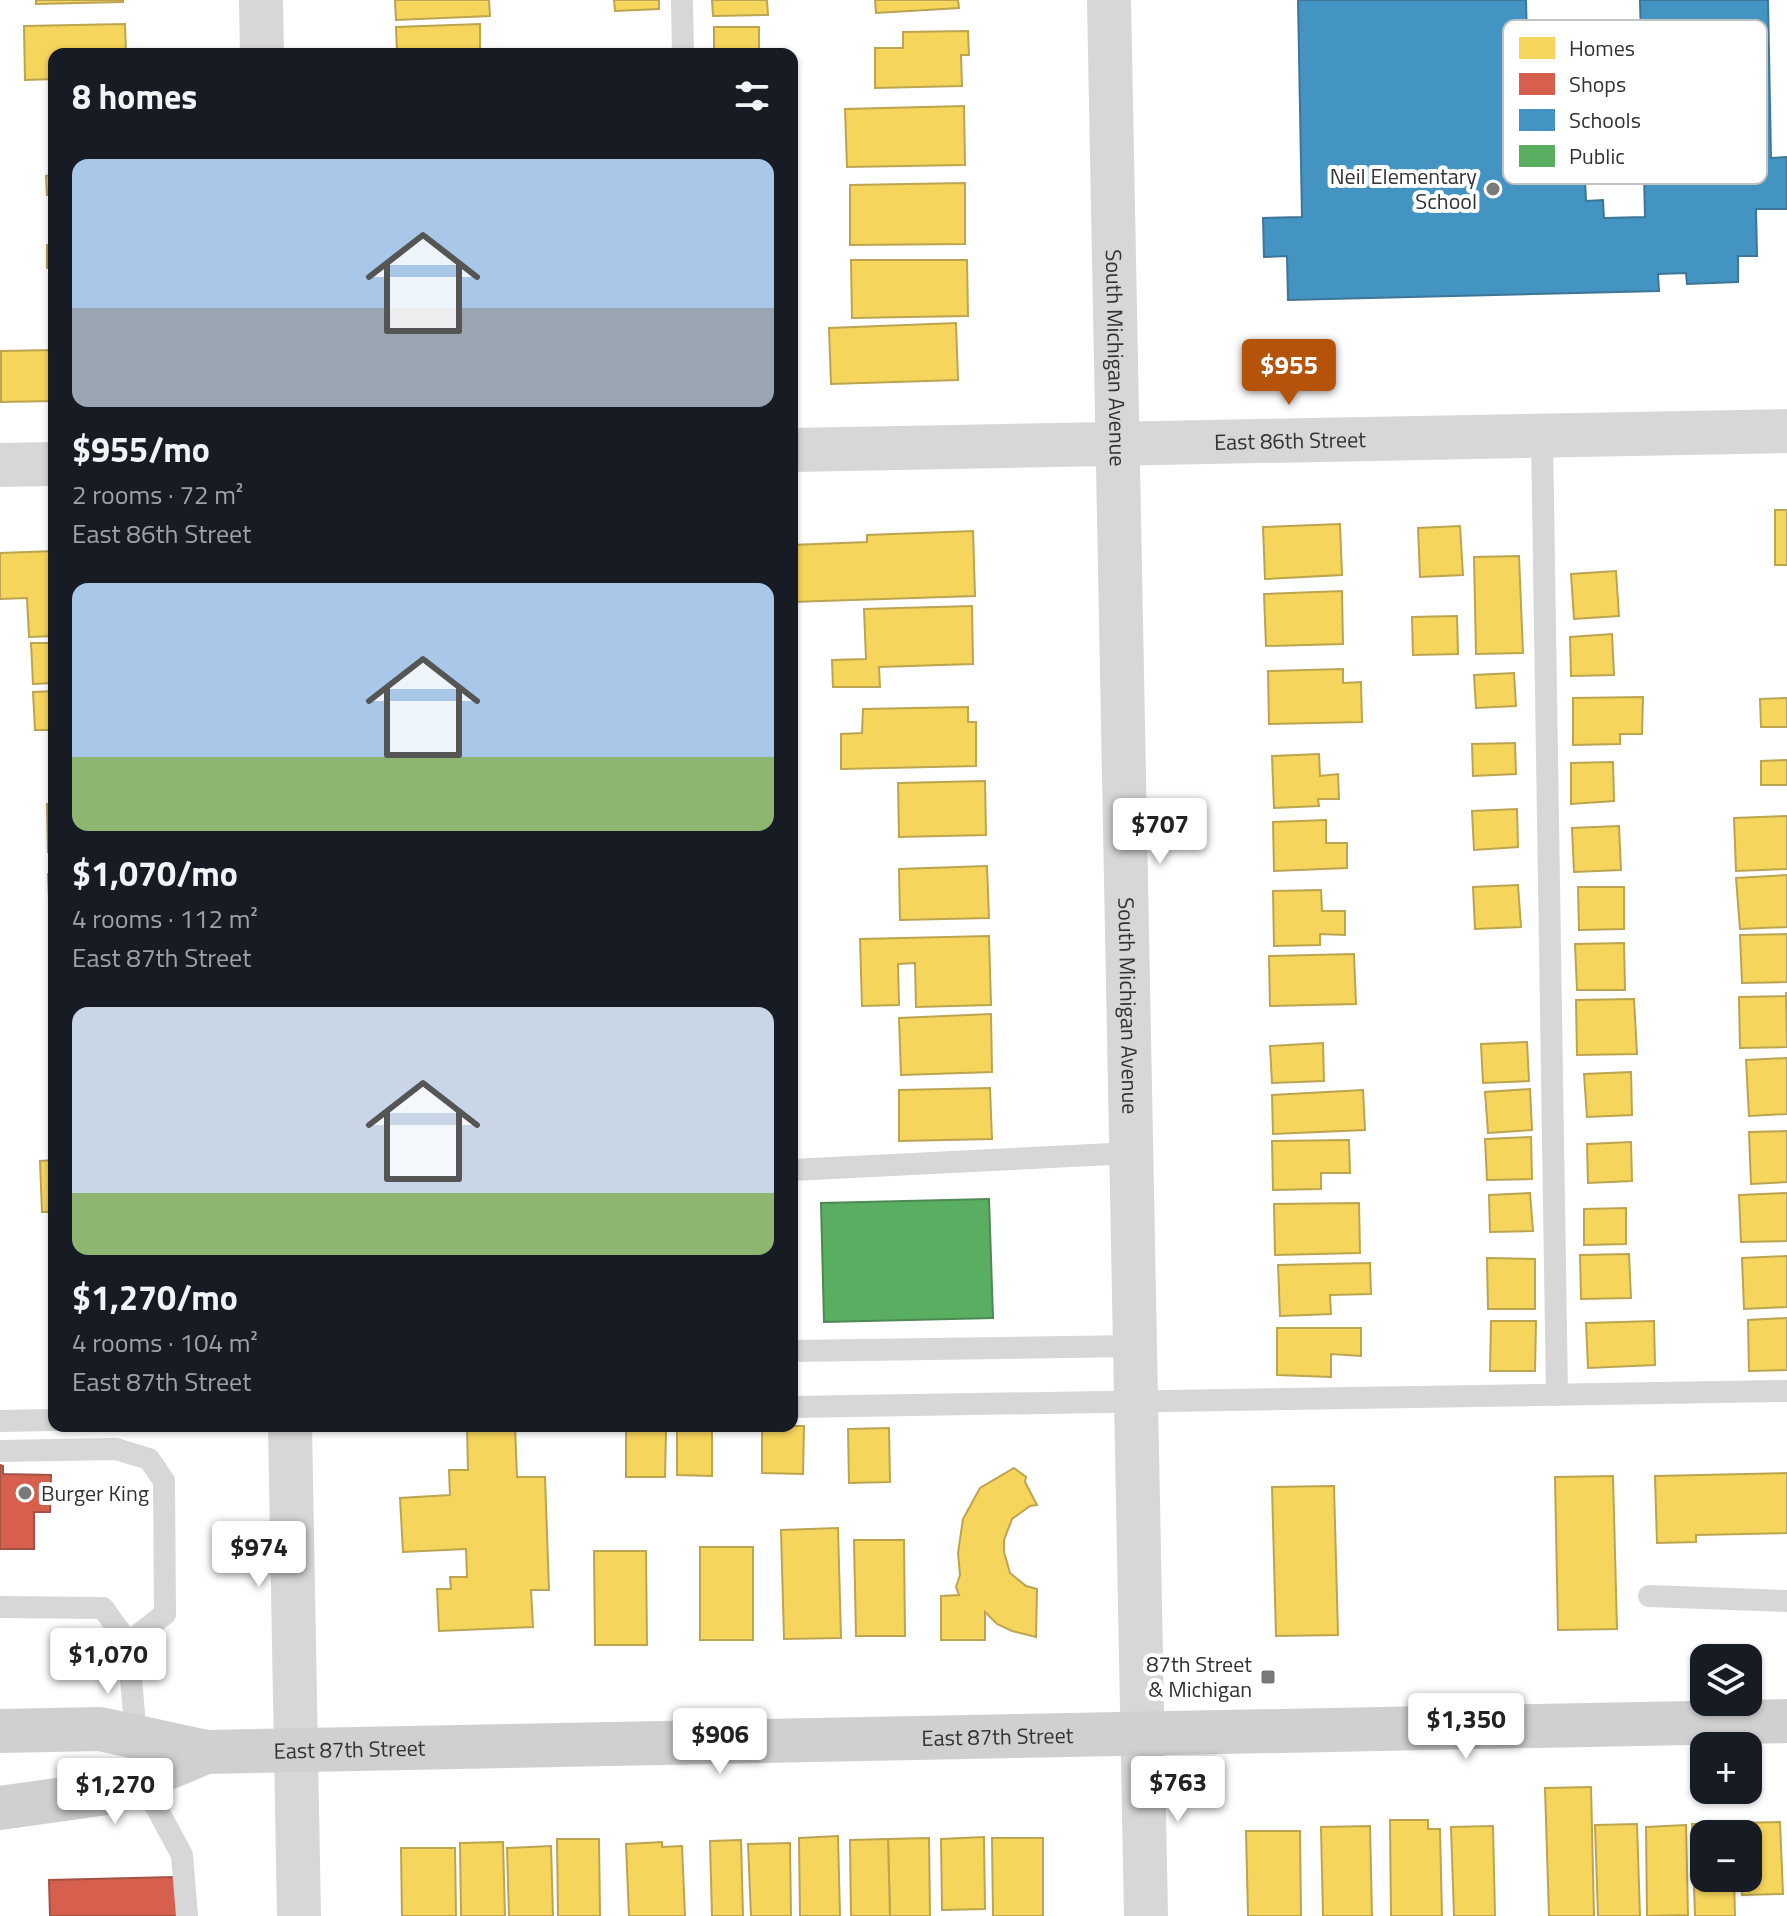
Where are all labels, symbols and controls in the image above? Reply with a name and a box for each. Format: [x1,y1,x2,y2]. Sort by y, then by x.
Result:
legend [1503,20,1767,184]
text: Homes [1569,31,1635,65]
text: Shops [1569,67,1626,101]
text: 8 homes [72,70,197,122]
icon: filters [730,74,774,118]
text: Schools [1569,103,1641,137]
text: Public [1569,139,1625,173]
place label: Neil Elementary School [1330,159,1477,218]
marker: Neil Elementary School [1484,180,1502,198]
icon: home [351,211,495,355]
street label: South Michigan Avenue [1097,249,1135,467]
pin: $955 [1242,339,1336,407]
text: $955 [1260,345,1318,384]
street label: East 86th Street [1214,422,1366,459]
text: $955/mo [72,423,210,475]
text: 2 rooms · 72 m² [72,475,243,514]
text: East 86th Street [72,514,251,553]
icon: home [351,635,495,779]
pin: $707 [1113,798,1207,866]
text: $707 [1131,804,1189,843]
text: $1,070/mo [72,847,238,899]
street label: South Michigan Avenue [1109,897,1148,1115]
text: 4 rooms · 112 m² [72,899,258,938]
text: East 87th Street [72,938,251,977]
icon: home [351,1059,495,1203]
text: $1,270/mo [72,1271,238,1323]
text: 4 rooms · 104 m² [72,1323,258,1362]
text: East 87th Street [72,1362,251,1401]
place label: Burger King [41,1476,149,1510]
marker: Burger King [16,1484,34,1502]
pin: $974 [212,1521,306,1589]
text: $974 [230,1527,288,1566]
pin: $1,070 [43,1628,173,1696]
text: $1,070 [68,1634,148,1673]
map controls [1690,1644,1762,1892]
button: layers [1690,1644,1762,1716]
place label: 87th Street & Michigan [1146,1647,1252,1706]
marker: 87th Street & Michigan [1259,1668,1277,1686]
pin: $1,350 [1401,1693,1531,1761]
text: $1,350 [1426,1699,1506,1738]
pin: $906 [673,1708,767,1776]
text: $906 [691,1714,749,1753]
street label: East 87th Street [921,1718,1074,1755]
street label: East 87th Street [273,1731,426,1768]
button: + [1690,1732,1762,1804]
pin: $763 [1131,1756,1225,1824]
pin: $1,270 [50,1758,180,1826]
text: $763 [1149,1762,1207,1801]
text: $1,270 [75,1764,155,1803]
button: − [1690,1820,1762,1892]

